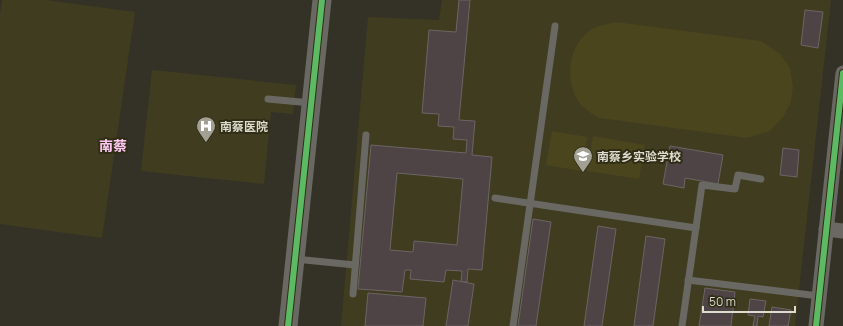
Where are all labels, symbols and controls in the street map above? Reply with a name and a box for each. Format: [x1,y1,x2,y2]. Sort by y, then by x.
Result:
hospital icon: 南蔡医院 [195,115,217,143]
place label: 南蔡医院 [220,118,268,135]
district label: 南蔡 [99,136,127,155]
school or university icon: 南蔡乡实验学校 [572,145,594,173]
place label: 南蔡乡实验学校 [597,148,681,165]
scale bar [703,288,795,314]
text: 50 m [709,293,736,310]

